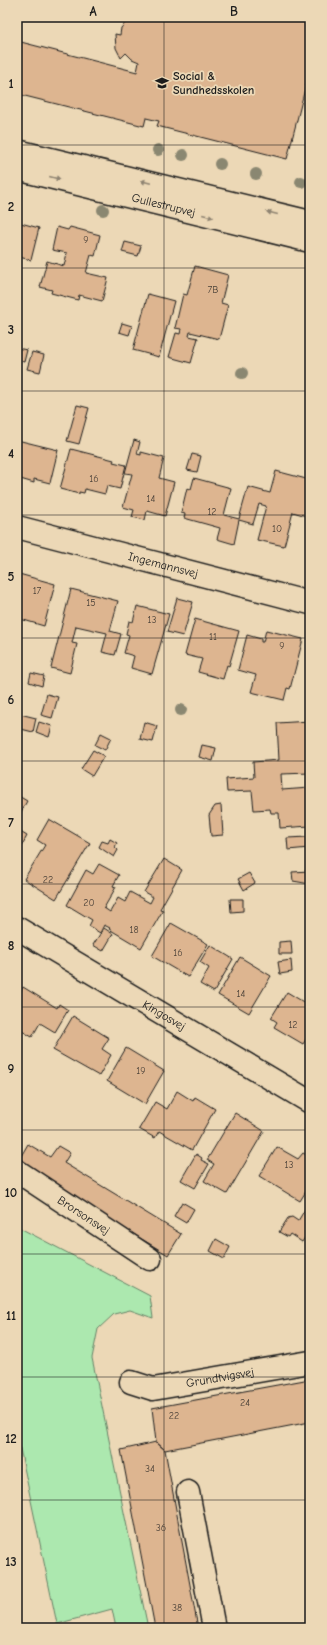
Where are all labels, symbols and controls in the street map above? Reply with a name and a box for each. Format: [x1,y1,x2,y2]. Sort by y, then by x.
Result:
text: A [89,4,97,19]
text: B [230,4,238,19]
place label: Social & Sundhedsskolen [173,69,254,97]
school or university icon: Social & Sundhedsskolen [154,75,170,91]
text: 1 [8,76,14,91]
one-way arrow [49,175,61,181]
one-way arrow [140,179,152,185]
street label: Gullestrupvej [130,190,197,220]
text: 2 [8,199,14,214]
one-way arrow [266,210,278,216]
one-way arrow [202,213,214,219]
house number: 9 [83,234,89,246]
house number: 7B [208,284,218,296]
text: 3 [8,322,14,337]
text: 4 [8,446,14,461]
house number: 16 [89,473,99,485]
house number: 14 [147,493,156,505]
house number: 12 [207,506,217,518]
house number: 10 [272,523,282,535]
street label: Ingemannsvej [127,549,200,581]
text: 5 [8,569,15,584]
house number: 17 [33,585,42,597]
house number: 15 [86,597,96,609]
house number: 13 [147,614,157,626]
house number: 11 [209,631,217,643]
house number: 9 [279,640,285,652]
text: 6 [8,692,15,707]
text: 7 [8,815,14,830]
house number: 22 [43,874,53,886]
house number: 20 [83,897,95,909]
house number: 18 [129,924,139,936]
text: 8 [8,938,14,953]
house number: 16 [173,947,183,959]
house number: 14 [237,988,246,1000]
street label: Kingosvej [140,997,188,1033]
house number: 12 [288,1019,298,1031]
text: 9 [8,1061,15,1076]
house number: 19 [136,1065,146,1077]
house number: 13 [284,1159,294,1171]
text: 10 [5,1185,17,1200]
street label: Brorsonsvej [55,1193,112,1237]
text: 11 [6,1308,16,1323]
street label: Grundtvigsvej [185,1365,255,1390]
house number: 24 [240,1397,250,1409]
house number: 22 [169,1410,179,1422]
text: 12 [5,1431,17,1446]
house number: 34 [145,1463,155,1475]
house number: 36 [156,1522,166,1534]
text: 13 [5,1554,17,1569]
house number: 38 [172,1602,182,1614]

